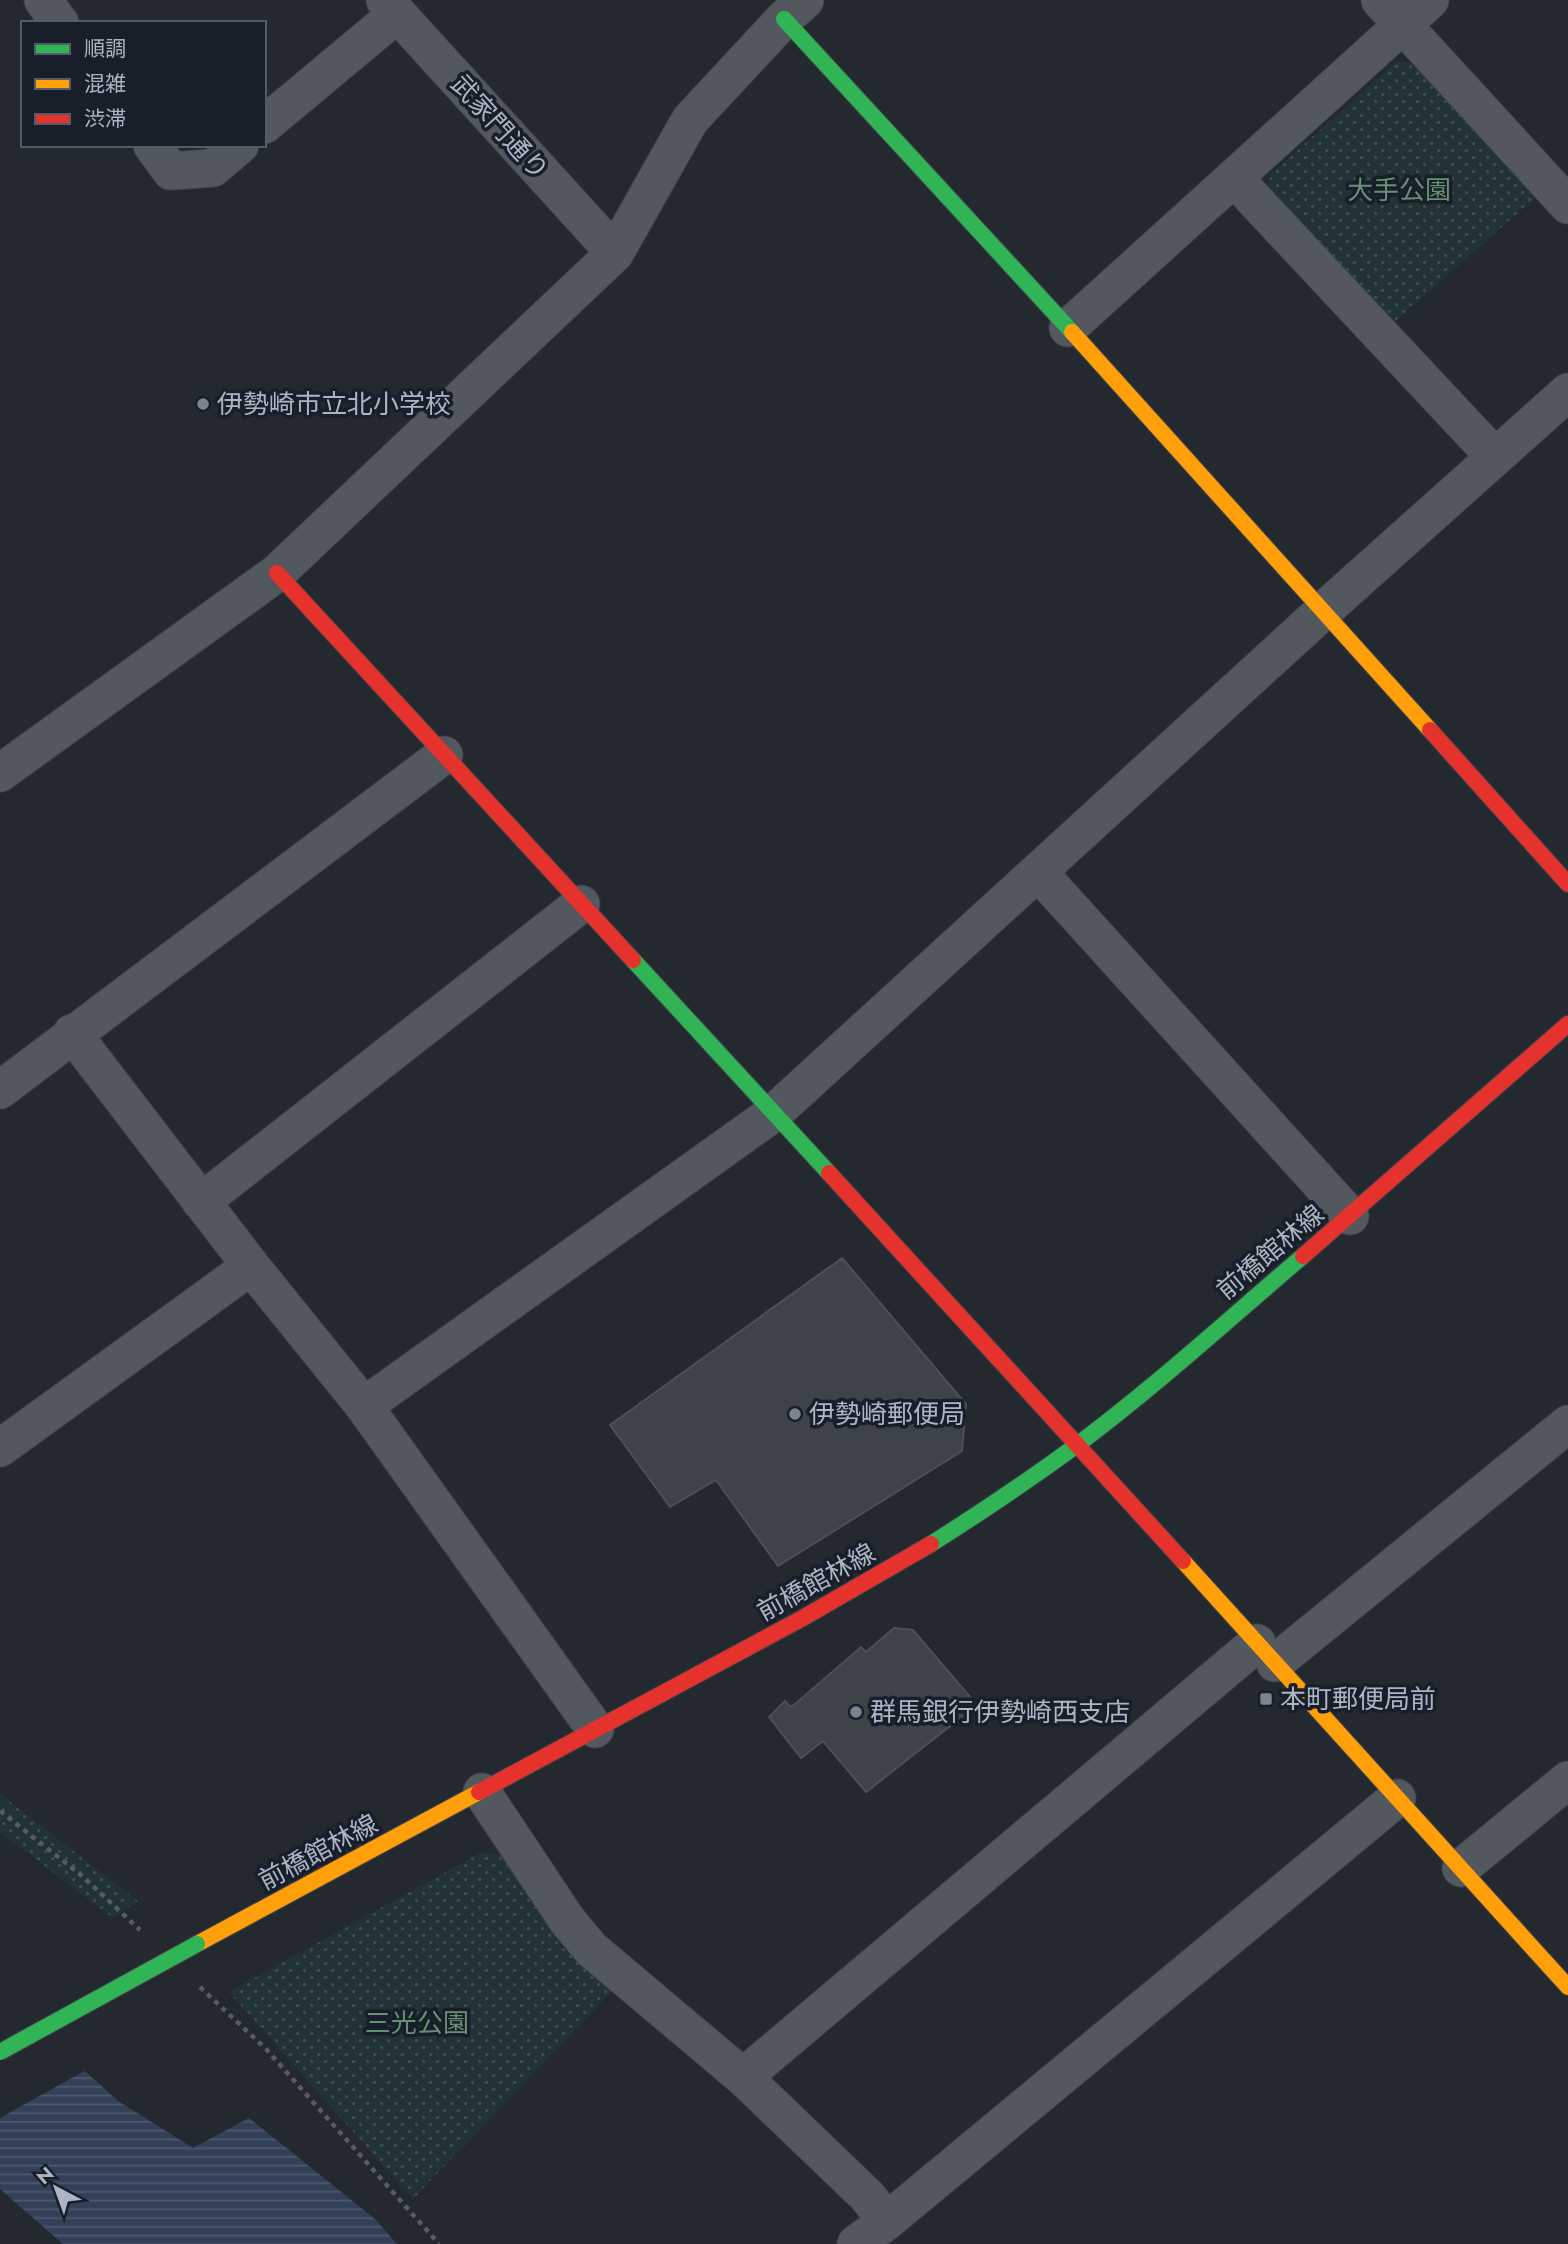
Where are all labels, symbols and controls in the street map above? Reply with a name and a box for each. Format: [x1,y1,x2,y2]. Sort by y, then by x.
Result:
legend [21,21,266,147]
text: 順調 [84,34,126,64]
street label: 武家門通り [442,66,558,188]
text: 混雑 [84,69,126,99]
text: 渋滞 [84,104,126,134]
park label: 大手公園 [1347,171,1451,209]
place label: 伊勢崎市立北小学校 [217,385,451,423]
marker: 伊勢崎市立北小学校 [195,396,211,412]
street label: 前橋館林線 [1208,1196,1332,1308]
place label: 伊勢崎郵便局 [809,1395,965,1433]
marker: 伊勢崎郵便局 [787,1406,803,1422]
street label: 前橋館林線 [750,1534,882,1630]
place label: 本町郵便局前 [1280,1680,1436,1718]
marker: 本町郵便局前 [1258,1691,1274,1707]
place label: 群馬銀行伊勢崎西支店 [870,1693,1130,1731]
marker: 群馬銀行伊勢崎西支店 [848,1704,864,1720]
street label: 前橋館林線 [252,1805,384,1899]
park label: 三光公園 [365,2004,469,2042]
north arrow [21,2153,91,2223]
text: N [31,2160,60,2191]

